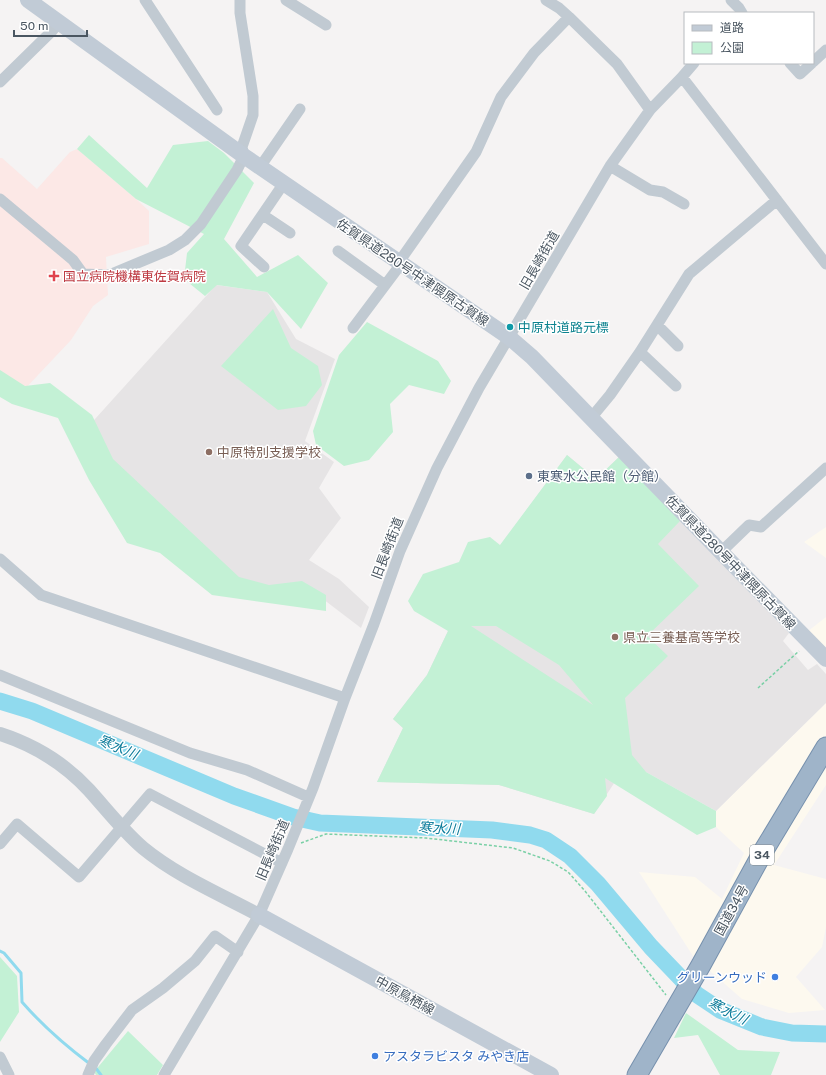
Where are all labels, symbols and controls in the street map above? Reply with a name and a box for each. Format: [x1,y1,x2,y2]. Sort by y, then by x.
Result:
scale bar [14,12,87,38]
legend [684,12,814,64]
text: 50 m [20,19,48,33]
text: 道路 [720,21,744,35]
text: 公園 [720,41,744,55]
street label: 佐賀県道280号中津隈原古賀線 [334,216,492,329]
street label: 旧長崎街道 [517,228,562,292]
place label: 国立病院機構東佐賀病院 [63,269,206,284]
marker: 国立病院機構東佐賀病院 [48,270,60,282]
place label: 中原村道路元標 [518,320,609,335]
marker: 中原村道路元標 [505,322,515,332]
place label: 中原特別支援学校 [217,445,321,460]
marker: 中原特別支援学校 [204,447,214,457]
place label: 東寒水公民館（分館） [537,469,667,484]
marker: 東寒水公民館（分館） [524,471,534,481]
street label: 佐賀県道280号中津隈原古賀線 [663,492,799,632]
street label: 旧長崎街道 [369,515,406,581]
place label: 県立三養基高等学校 [623,630,740,645]
marker: 県立三養基高等学校 [610,632,620,642]
water label: 寒水川 [96,731,142,763]
street label: 旧長崎街道 [253,817,292,883]
water label: 寒水川 [418,819,462,837]
road number: 34 [750,845,774,865]
street label: 国道34号 [711,882,751,938]
place label: グリーンウッド [677,970,767,985]
marker: グリーンウッド [770,972,780,982]
street label: 中原鳥栖線 [373,973,437,1018]
water label: 寒水川 [706,995,752,1028]
place label: アスタラビスタ みやき店 [383,1049,529,1064]
marker: アスタラビスタ みやき店 [370,1051,380,1061]

